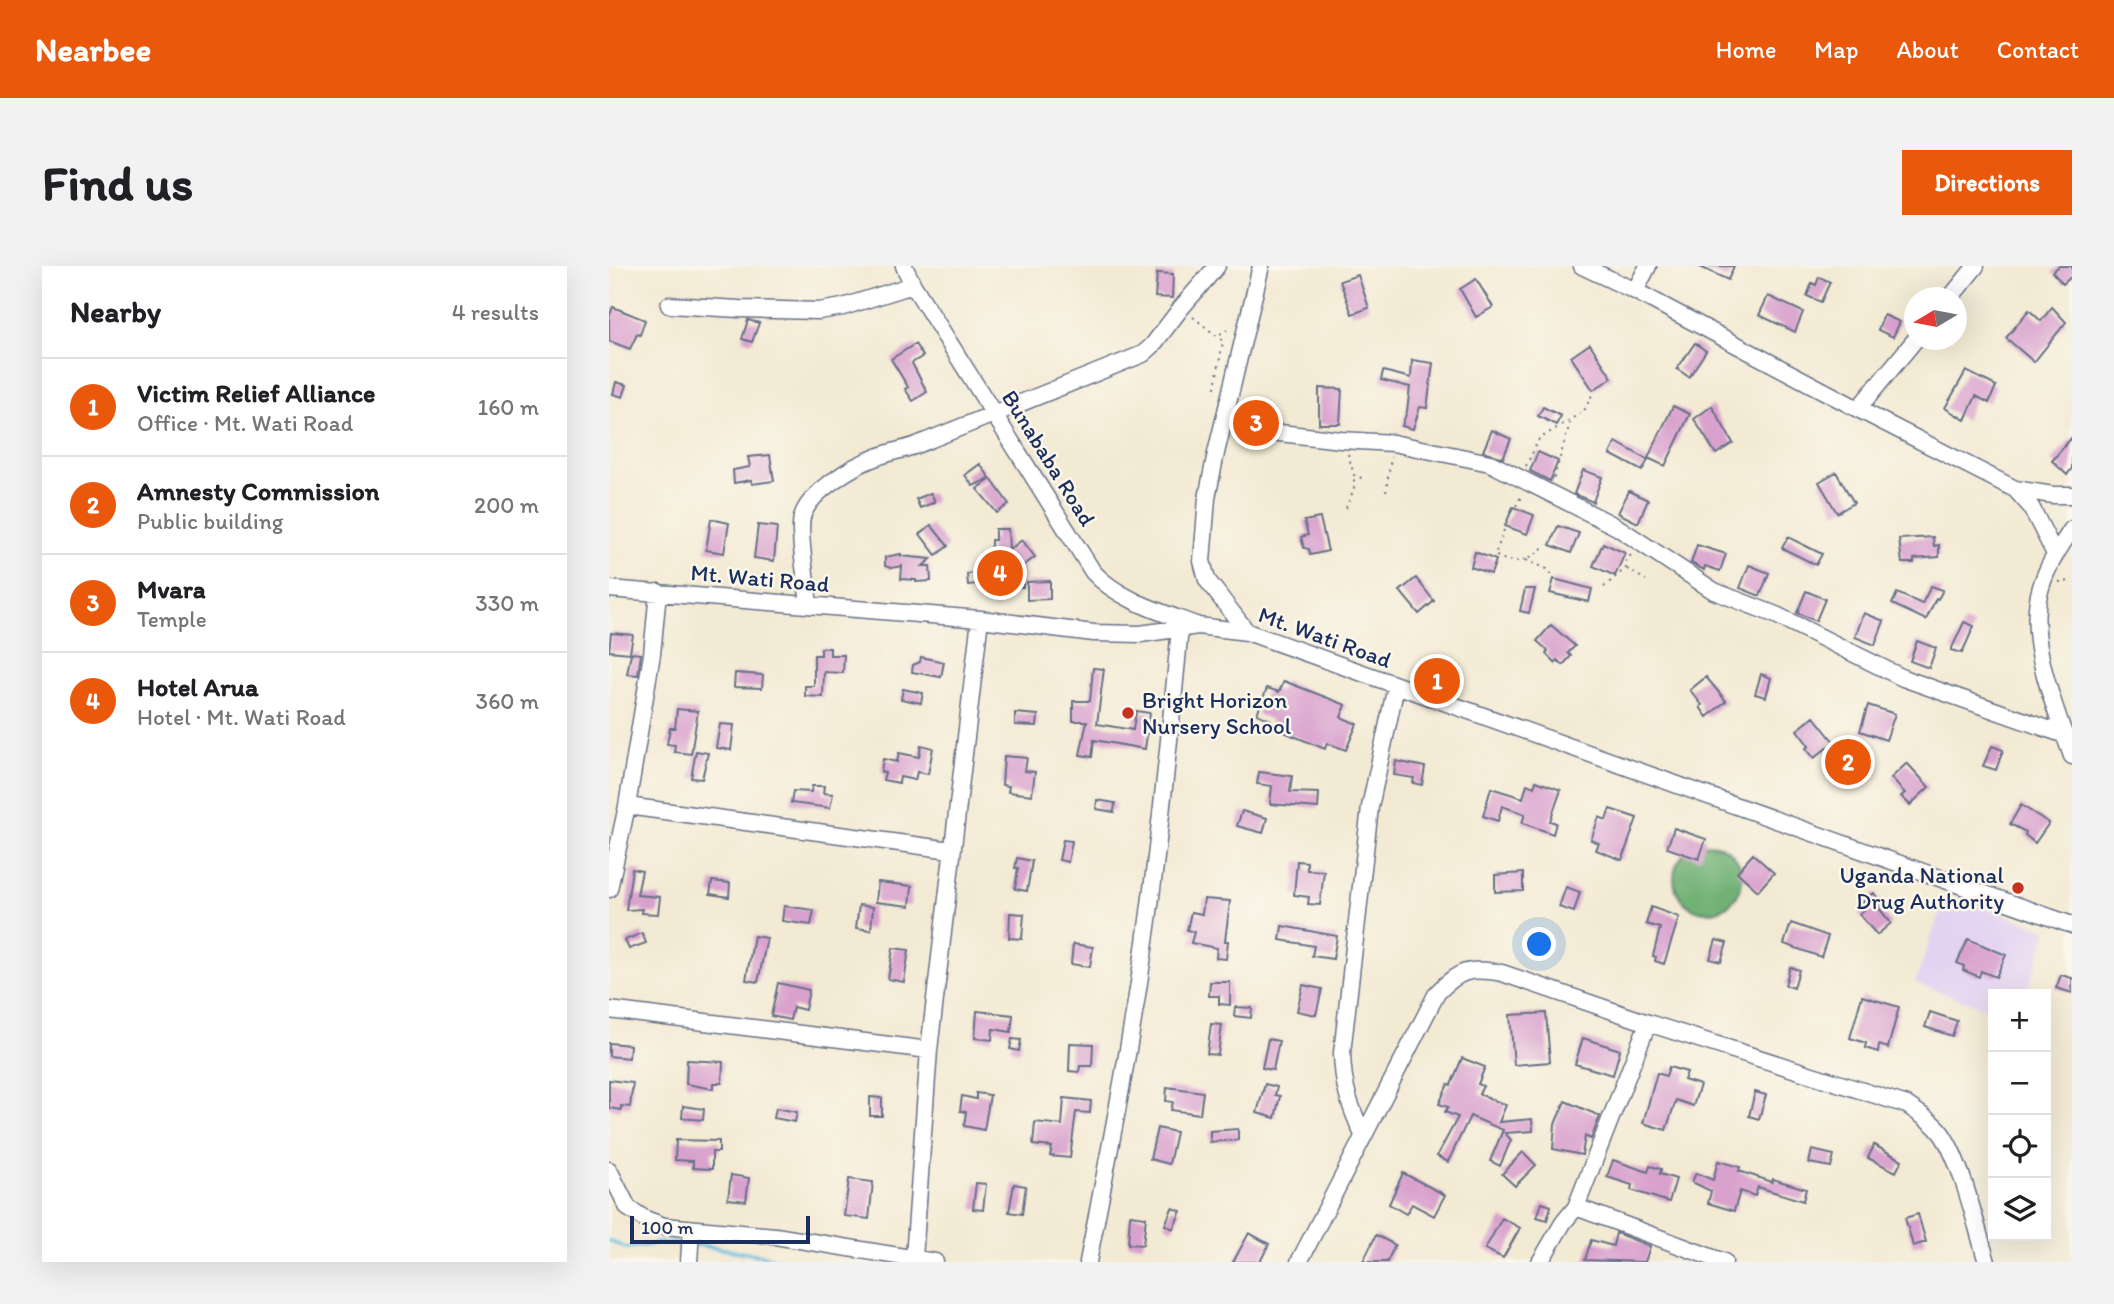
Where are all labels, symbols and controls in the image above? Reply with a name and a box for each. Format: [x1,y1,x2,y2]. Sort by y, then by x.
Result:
text: Nearbee [35,30,151,69]
text: Home [1716,35,1776,64]
text: Map [1814,35,1858,64]
text: About [1896,35,1959,64]
text: Contact [1997,35,2079,64]
button: Directions [1902,150,2072,215]
text: Find us [42,153,193,212]
north arrow [1904,287,1967,350]
text: Nearby [70,293,161,330]
text: 4 results [452,298,539,326]
text: Victim Relief Alliance [137,377,375,409]
street label: Bunababa Road [996,385,1102,531]
text: 1 [88,393,98,421]
text: 160 m [477,393,539,421]
pin: 3 [1233,397,1279,449]
text: Office · Mt. Wati Road [137,409,353,437]
text: Amnesty Commission [137,475,379,507]
text: 2 [87,491,99,519]
text: 200 m [474,491,539,519]
text: Public building [137,507,283,535]
pin: 4 [977,547,1023,599]
street label: Mt. Wati Road [689,558,831,598]
text: Mvara [137,573,205,605]
text: 3 [87,589,99,617]
text: 330 m [475,589,539,617]
street label: Mt. Wati Road [1255,600,1396,674]
text: Temple [137,605,207,633]
pin: 1 [1414,655,1460,707]
text: Hotel Arua [137,671,258,703]
place label: Bright Horizon Nursery School [1142,686,1292,740]
text: 4 [86,687,100,715]
text: 360 m [476,687,539,715]
text: Hotel · Mt. Wati Road [137,703,346,731]
marker: Bright Horizon Nursery School [1120,705,1136,721]
pin: 2 [1825,736,1871,788]
place label: Uganda National Drug Authority [1839,861,2004,915]
marker: Uganda National Drug Authority [2010,880,2026,896]
your location [1522,927,1556,961]
map controls [1988,989,2051,1241]
button: + [1988,989,2051,1052]
button: − [1988,1052,2051,1115]
button: locate [1988,1115,2051,1178]
button: layers [1988,1178,2051,1241]
scale bar [630,1213,810,1245]
text: 100 m [641,1216,693,1239]

